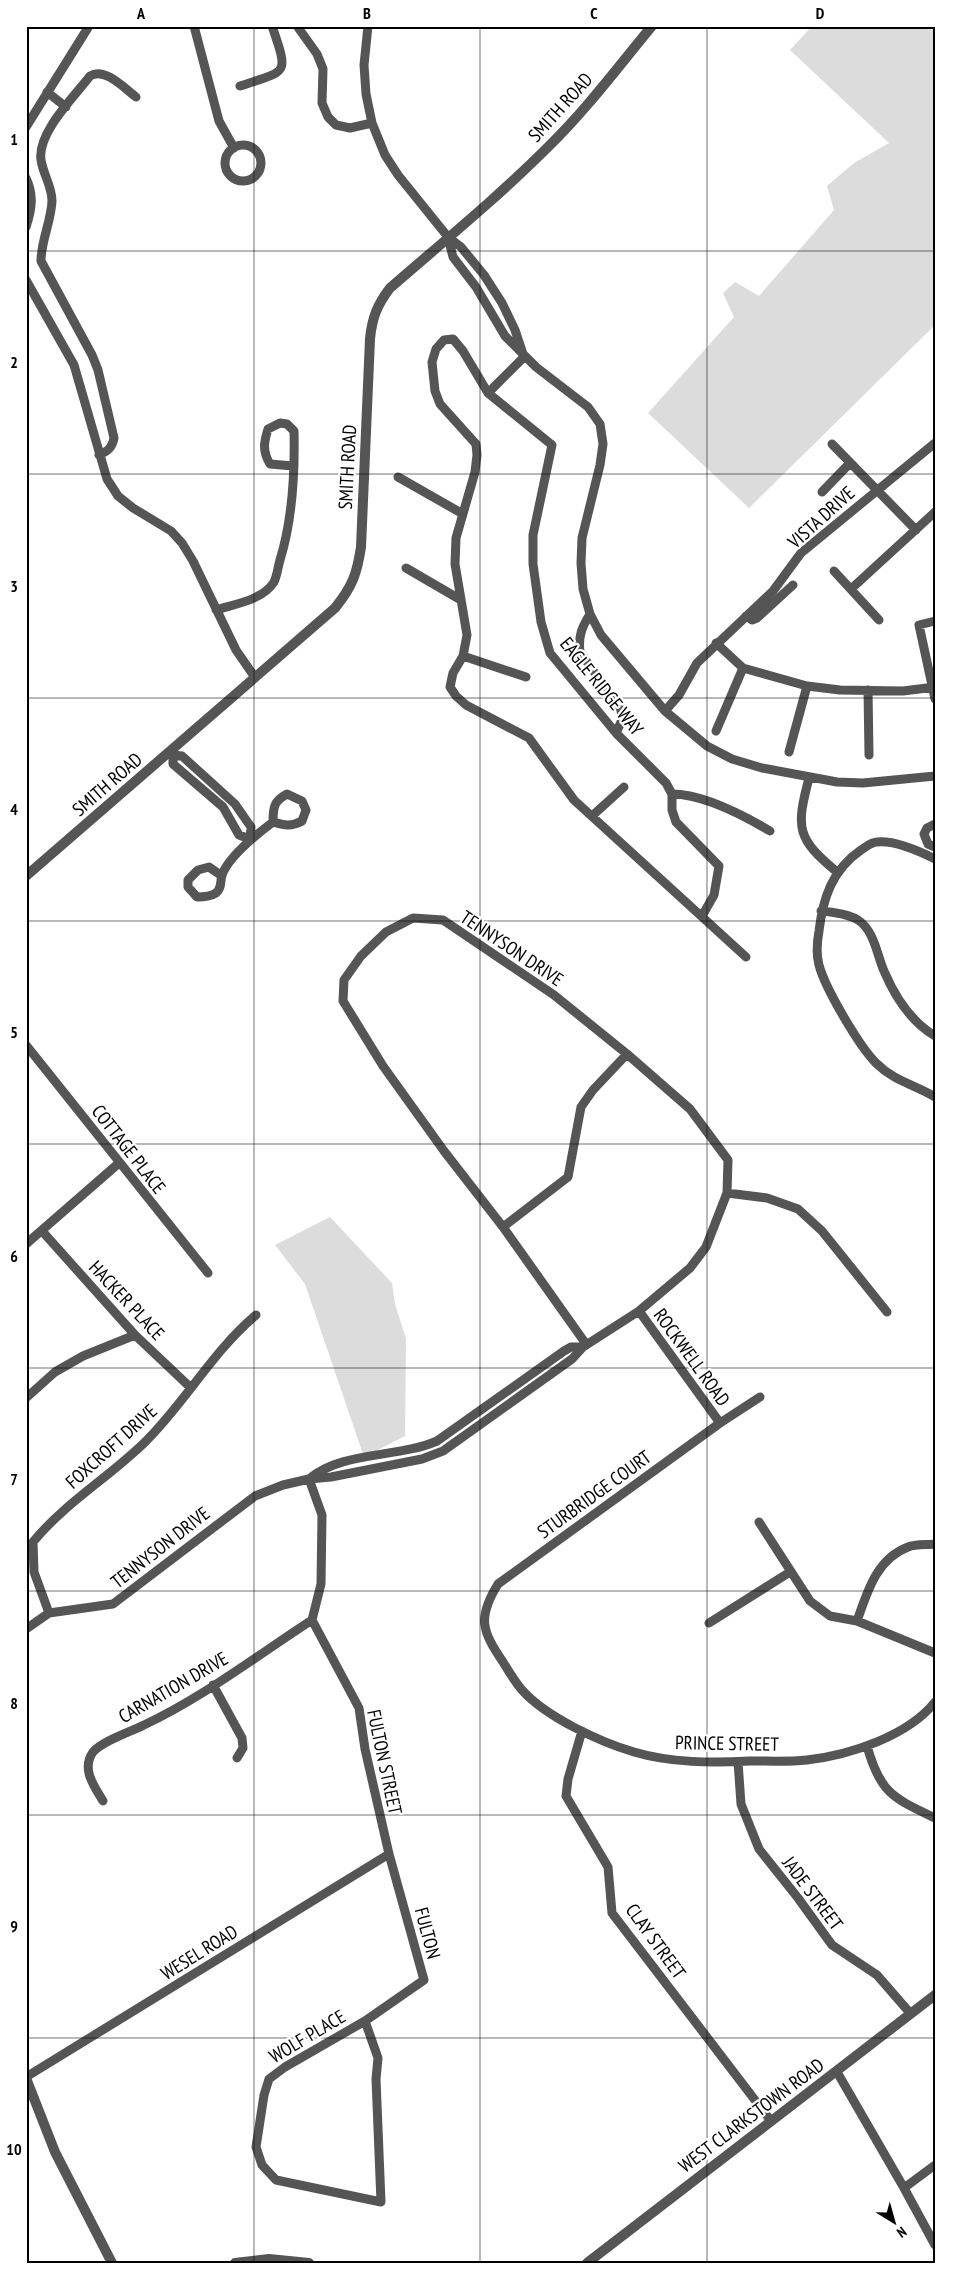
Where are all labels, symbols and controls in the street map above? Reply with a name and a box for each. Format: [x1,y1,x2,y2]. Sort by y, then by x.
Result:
text: A [136,3,146,23]
text: B [363,3,371,23]
text: C [590,3,598,23]
text: D [816,3,825,23]
street label: SMITH ROAD [523,67,597,147]
text: 1 [10,129,18,149]
text: 2 [10,352,18,372]
street label: SMITH ROAD [333,424,361,510]
street label: VISTA DRIVE [782,481,859,554]
text: 3 [10,576,18,596]
street label: EAGLE RIDGE WAY [555,632,649,740]
street label: SMITH ROAD [67,747,147,821]
text: 4 [10,799,18,819]
street label: TENNYSON DRIVE [456,905,568,991]
text: 5 [10,1022,18,1042]
street label: COTTAGE PLACE [87,1100,171,1198]
text: 6 [10,1246,18,1266]
street label: HACKER PLACE [84,1255,170,1345]
street label: ROCKWELL ROAD [649,1304,735,1410]
street label: FOXCROFT DRIVE [60,1399,162,1493]
street label: STURBRIDGE COURT [532,1444,656,1543]
text: 7 [10,1469,18,1489]
street label: TENNYSON DRIVE [106,1501,214,1593]
street label: CARNATION DRIVE [114,1646,232,1728]
text: 8 [10,1693,18,1713]
street label: FULTON STREET [362,1707,408,1817]
street label: PRINCE STREET [675,1730,780,1756]
street label: JADE STREET [777,1851,849,1935]
street label: CLAY STREET [621,1899,692,1984]
street label: FULTON [410,1905,446,1961]
text: 9 [10,1916,18,1936]
street label: WESEL ROAD [156,1919,242,1985]
street label: WOLF PLACE [265,2004,349,2068]
street label: WEST CLARKSTOWN ROAD [674,2053,828,2177]
text: 10 [6,2139,22,2159]
north arrow [868,2196,918,2246]
text: N [893,2223,910,2242]

